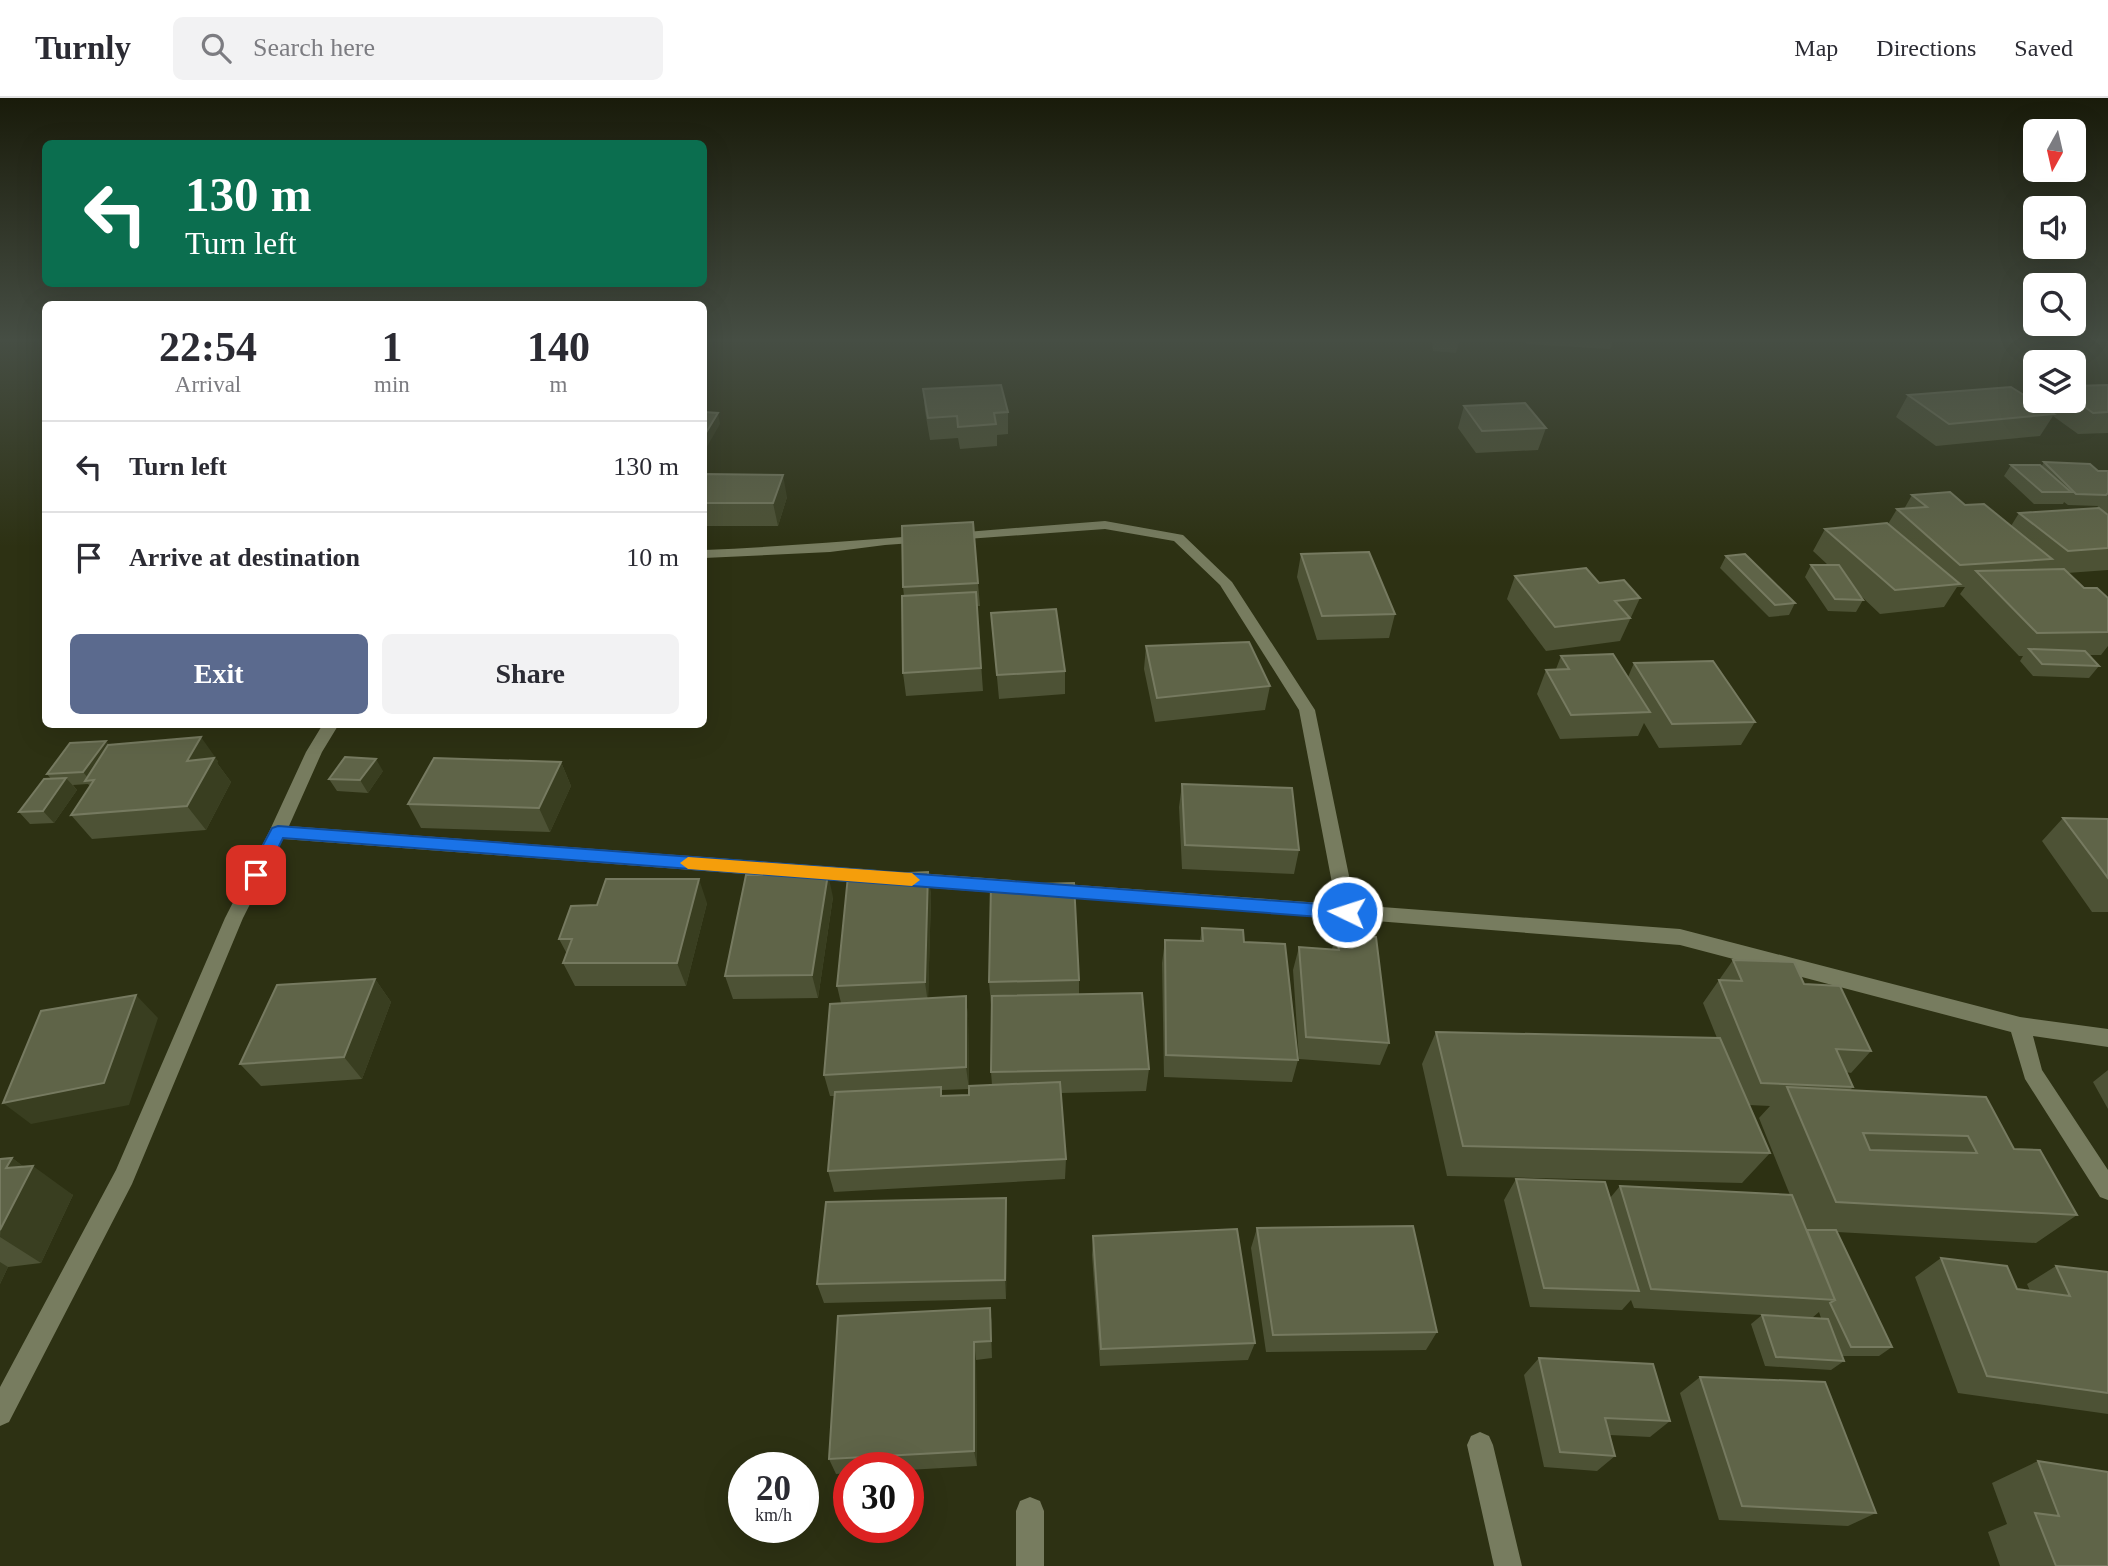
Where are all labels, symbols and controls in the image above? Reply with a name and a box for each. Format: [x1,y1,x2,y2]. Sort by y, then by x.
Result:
search box [173,17,663,80]
icon: search [197,29,235,67]
text: Turnly [35,30,131,66]
text: Search here [253,33,375,62]
text: Map [1794,35,1838,61]
text: Directions [1876,35,1976,61]
text: Saved [2014,35,2073,61]
north arrow [2023,119,2086,182]
map controls [2023,119,2086,413]
text: 130 m [185,167,312,222]
icon: left [70,168,161,259]
button: sound [2023,196,2086,259]
text: Turn left [185,225,297,261]
button: search [2023,273,2086,336]
text: 22:54 [159,324,257,370]
text: 1 [381,324,402,370]
text: 140 [527,324,590,370]
button: layers [2023,350,2086,413]
text: Arrival [175,372,241,397]
text: min [374,372,410,397]
text: m [549,372,567,397]
icon: left [70,448,108,486]
text: Turn left [129,452,227,481]
text: 130 m [613,452,679,481]
icon: arrive [70,539,108,577]
text: Arrive at destination [129,543,360,572]
text: 10 m [626,543,679,572]
button: Exit [70,634,368,714]
button: Share [382,634,679,714]
pin [226,845,286,905]
icon: arrive [237,856,275,894]
position arrow [1310,875,1384,949]
speed limit sign: 30 [833,1452,924,1543]
text: 20 [756,1469,791,1508]
text: km/h [755,1505,792,1525]

